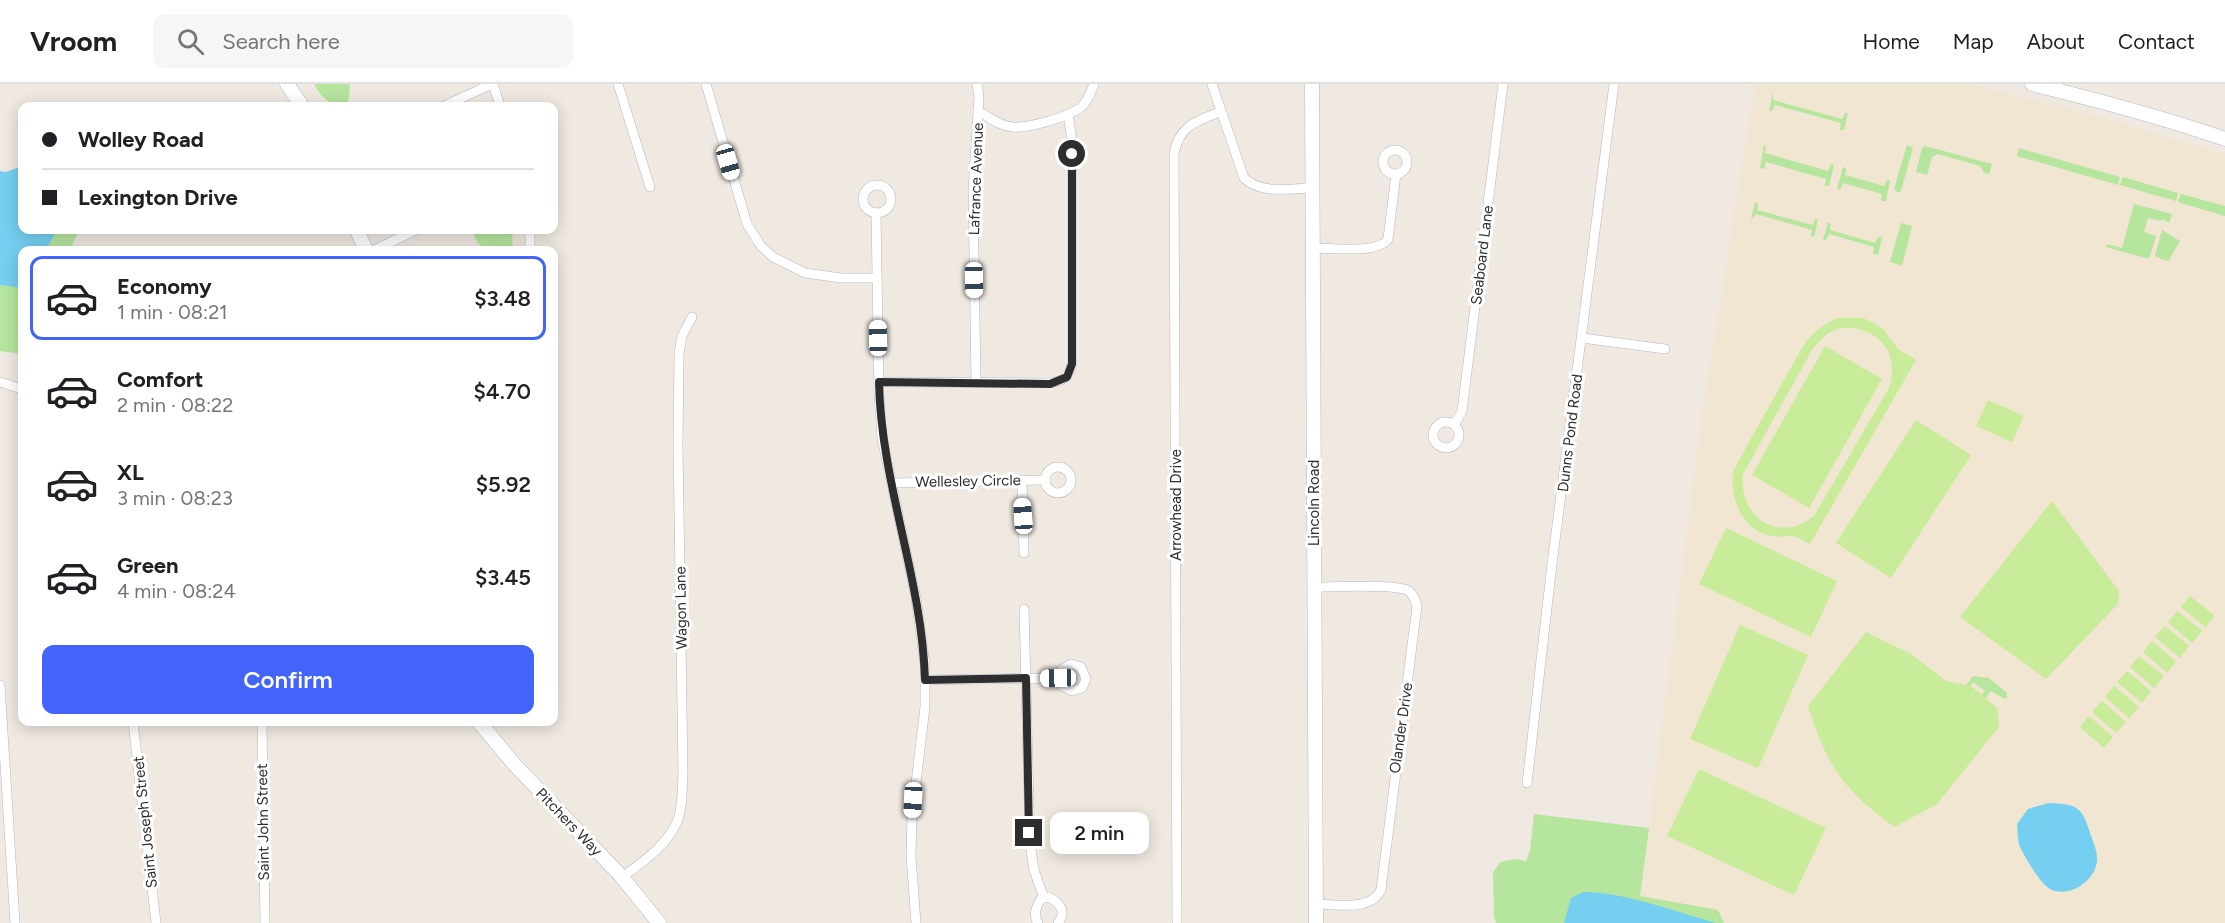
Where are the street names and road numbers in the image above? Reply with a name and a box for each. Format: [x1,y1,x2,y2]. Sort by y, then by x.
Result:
street label: Lafrance Avenue [965,122,987,236]
street label: Seaboard Lane [1467,204,1497,306]
street label: Dunns Pond Road [1554,373,1586,493]
street label: Arrowhead Drive [1167,449,1185,561]
street label: Lincoln Road [1305,460,1323,546]
street label: Wellesley Circle [915,471,1021,491]
street label: Wagon Lane [671,566,691,650]
street label: Olander Drive [1386,681,1416,775]
street label: Saint Joseph Street [129,755,161,889]
street label: Saint John Street [253,763,273,881]
street label: Pitchers Way [532,784,606,860]

